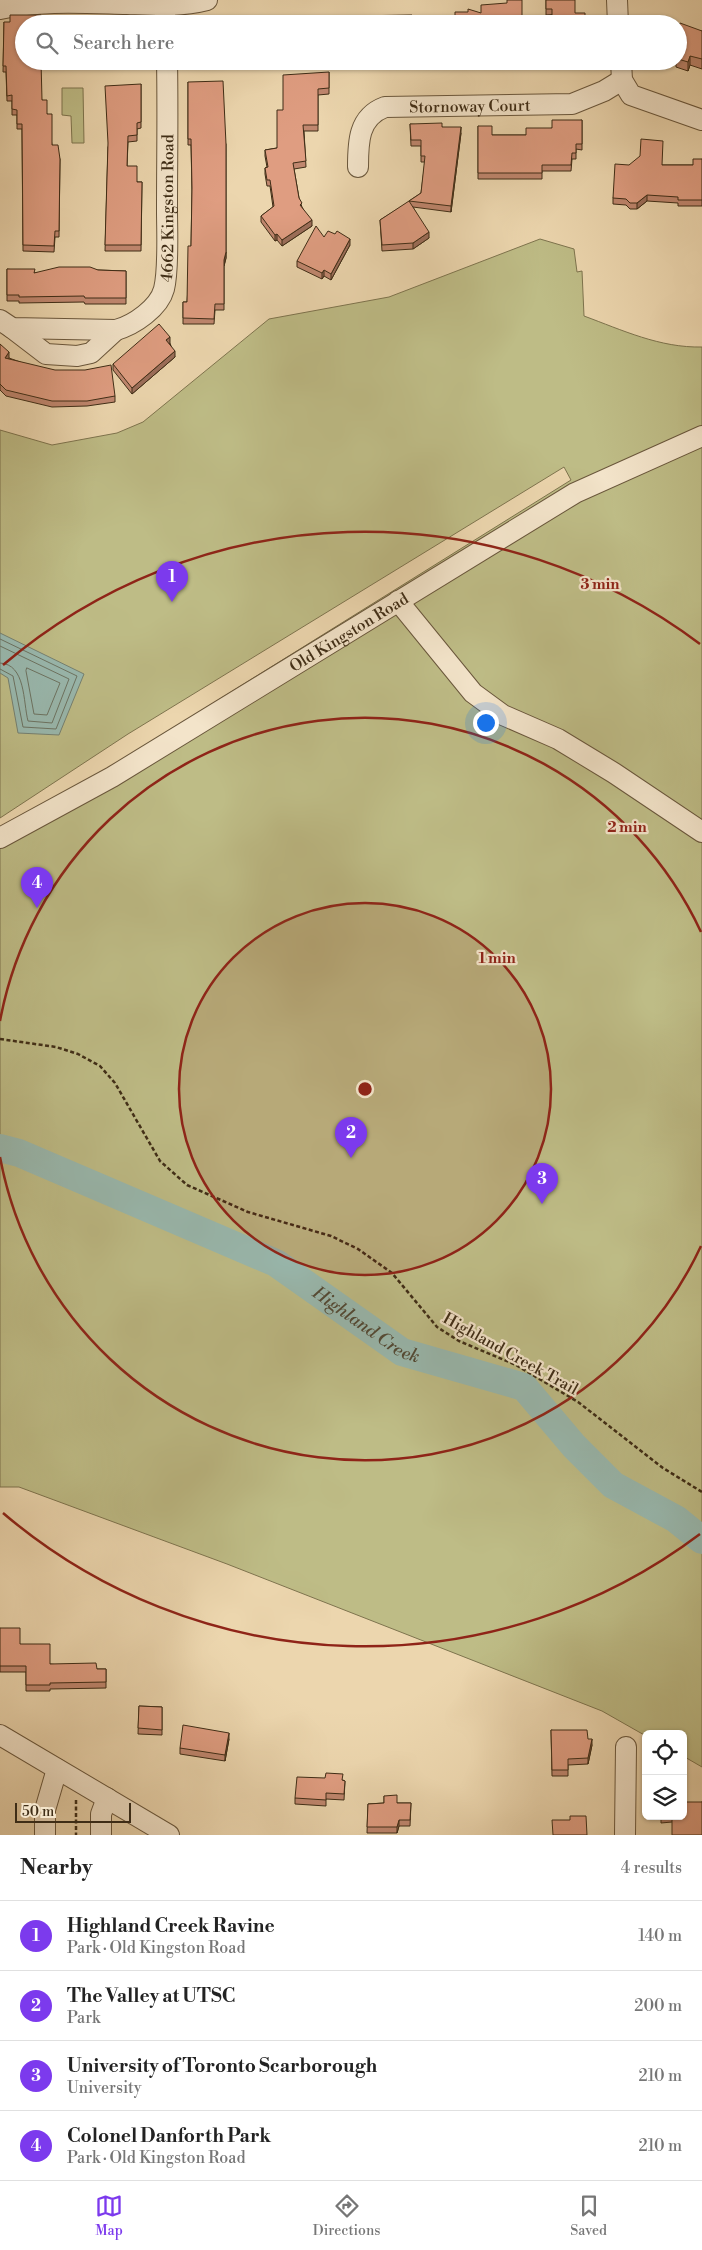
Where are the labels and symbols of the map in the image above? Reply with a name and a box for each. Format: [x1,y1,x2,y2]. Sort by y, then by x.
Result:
street label: Stornoway Court [409,96,531,118]
street label: 4662 Kingston Road [157,134,178,283]
pin: 1 [156,561,188,602]
text: 3 min [580,575,620,594]
street label: Old Kingston Road [286,589,412,677]
your location [473,710,499,736]
text: 2 min [607,818,647,837]
pin: 4 [21,867,53,908]
text: 1 min [478,949,516,968]
centre of rings [356,1080,374,1098]
pin: 2 [335,1117,367,1158]
pin: 3 [526,1163,558,1204]
water label: Highland Creek [307,1281,422,1368]
street label: Highland Creek Trail [439,1308,582,1400]
scale bar [15,1800,131,1823]

